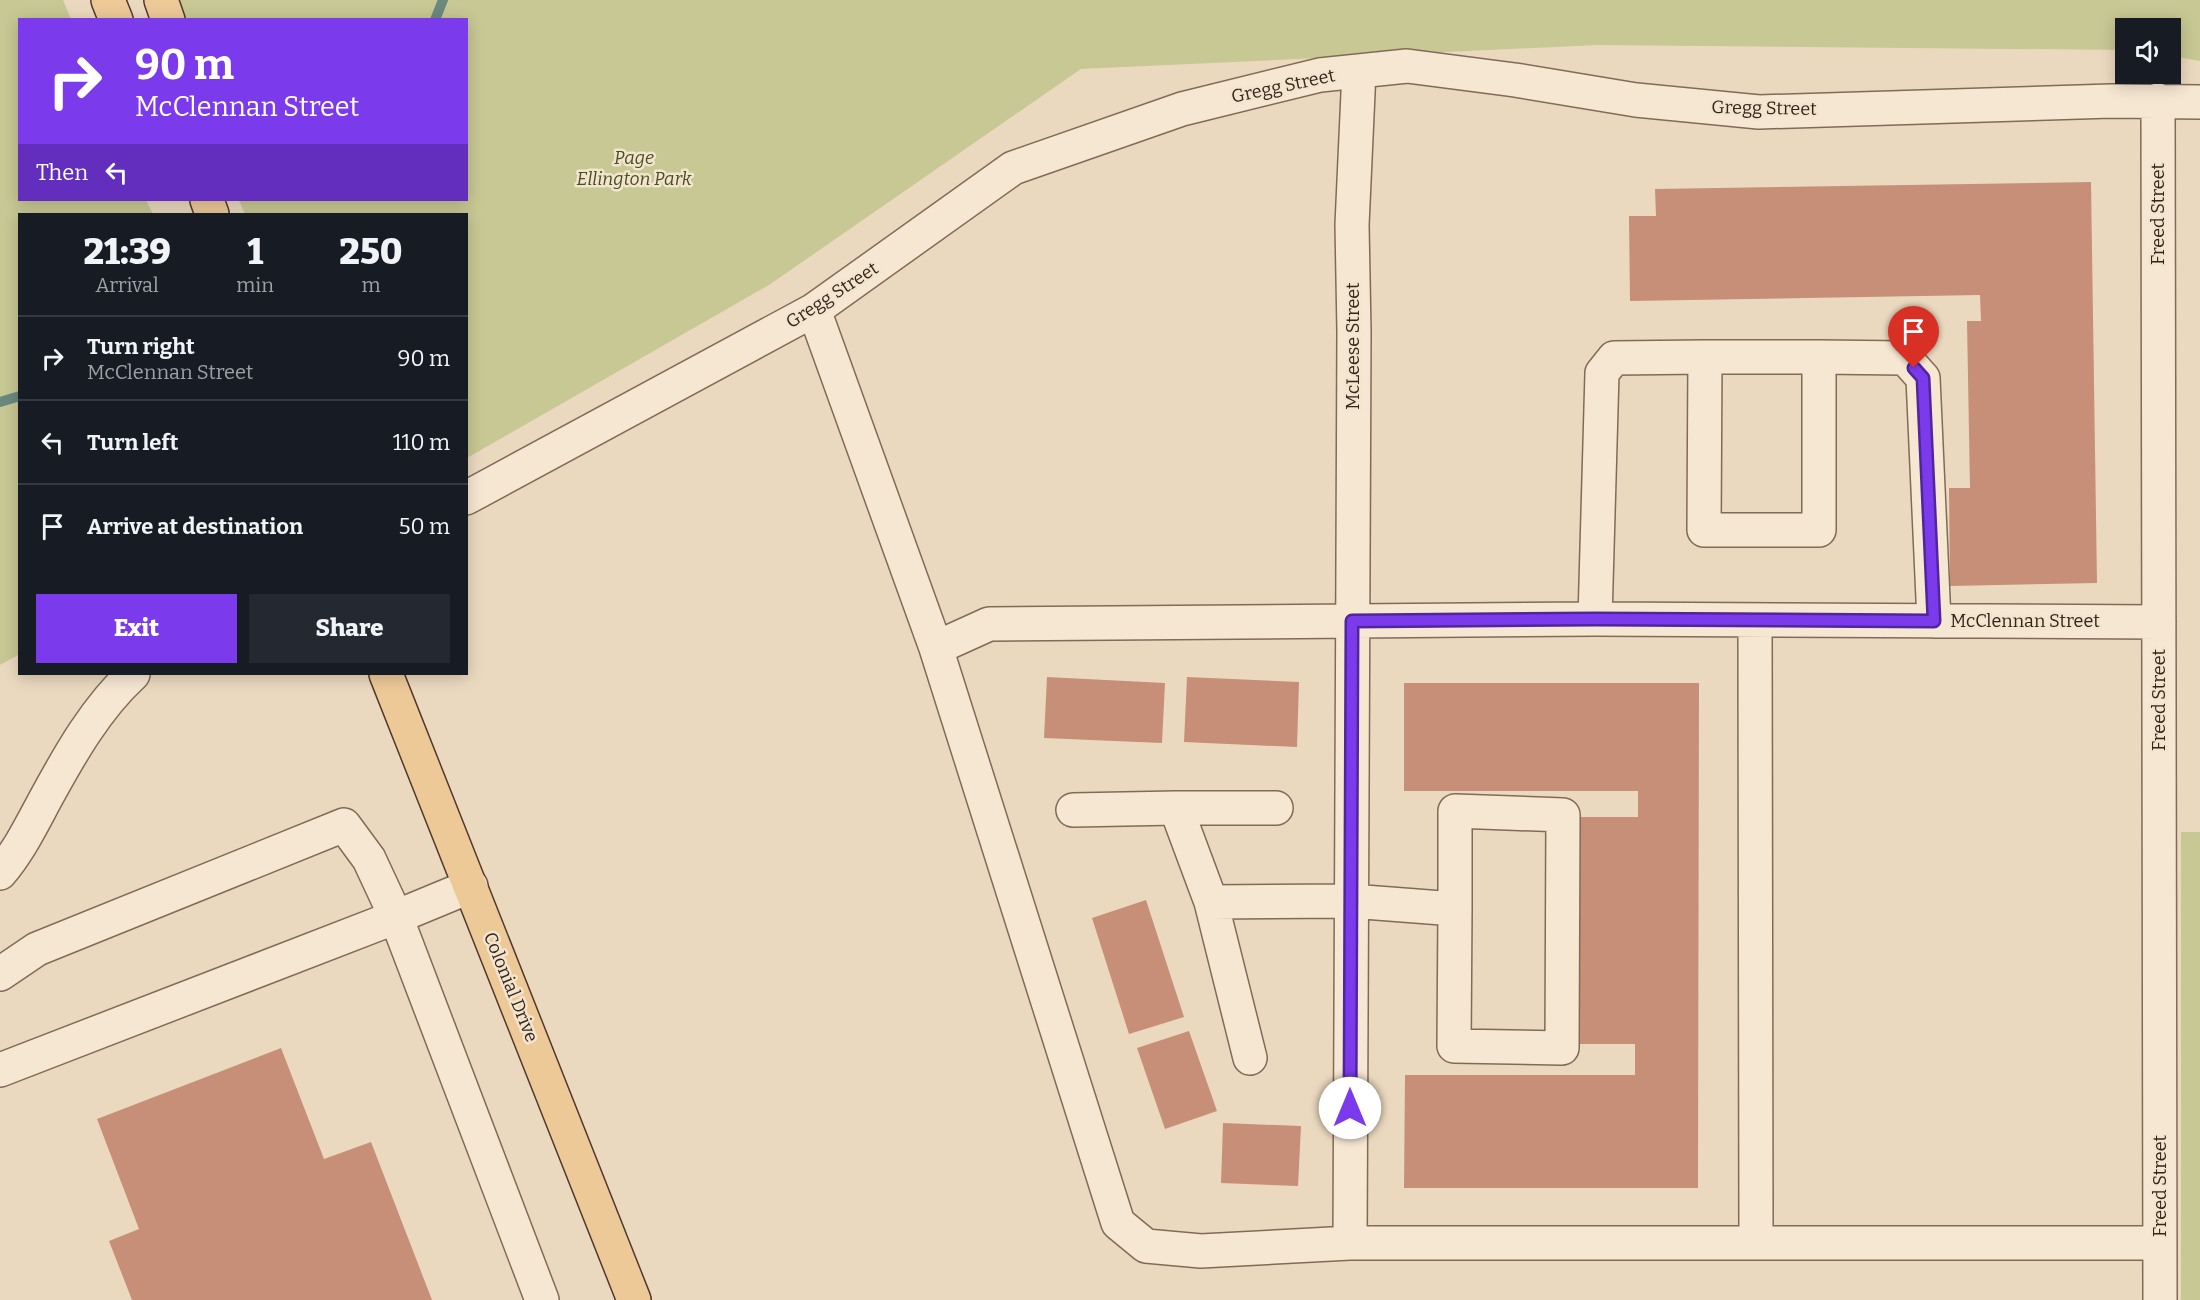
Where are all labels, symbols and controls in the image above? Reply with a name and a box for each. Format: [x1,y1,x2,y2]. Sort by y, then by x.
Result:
map controls [2115,18,2181,84]
button: sound [2115,18,2181,84]
text: 90 m [135,40,234,90]
icon: right [36,42,114,120]
street label: Gregg Street [1229,64,1337,108]
text: McClennan Street [135,91,359,123]
street label: Gregg Street [1711,96,1817,120]
park label: Page Ellington Park [576,147,692,190]
icon: left [100,156,133,189]
text: Then [36,159,88,186]
street label: Freed Street [2147,162,2169,265]
text: 21:39 [83,230,171,274]
text: 1 [247,230,263,274]
text: 250 [339,230,403,274]
street label: Gregg Street [782,257,883,333]
text: Arrival [95,273,159,297]
text: min [236,273,274,297]
text: m [361,273,381,297]
street label: McLeese Street [1342,282,1364,410]
pin [1888,306,1939,368]
icon: arrive [1897,315,1930,348]
text: Turn right [87,333,195,360]
icon: right [36,342,69,375]
text: 90 m [398,345,450,372]
text: McClennan Street [87,360,253,384]
icon: left [36,426,69,459]
text: Turn left [87,429,179,456]
text: 110 m [393,429,450,456]
icon: arrive [36,510,69,543]
text: Arrive at destination [87,513,303,540]
text: 50 m [399,513,450,540]
button: Exit [36,594,237,663]
button: Share [249,594,450,663]
street label: McClennan Street [1950,610,2100,632]
street label: Freed Street [2148,648,2170,751]
street label: Colonial Drive [479,929,543,1045]
position arrow [1318,1076,1382,1140]
street label: Freed Street [2149,1134,2171,1237]

